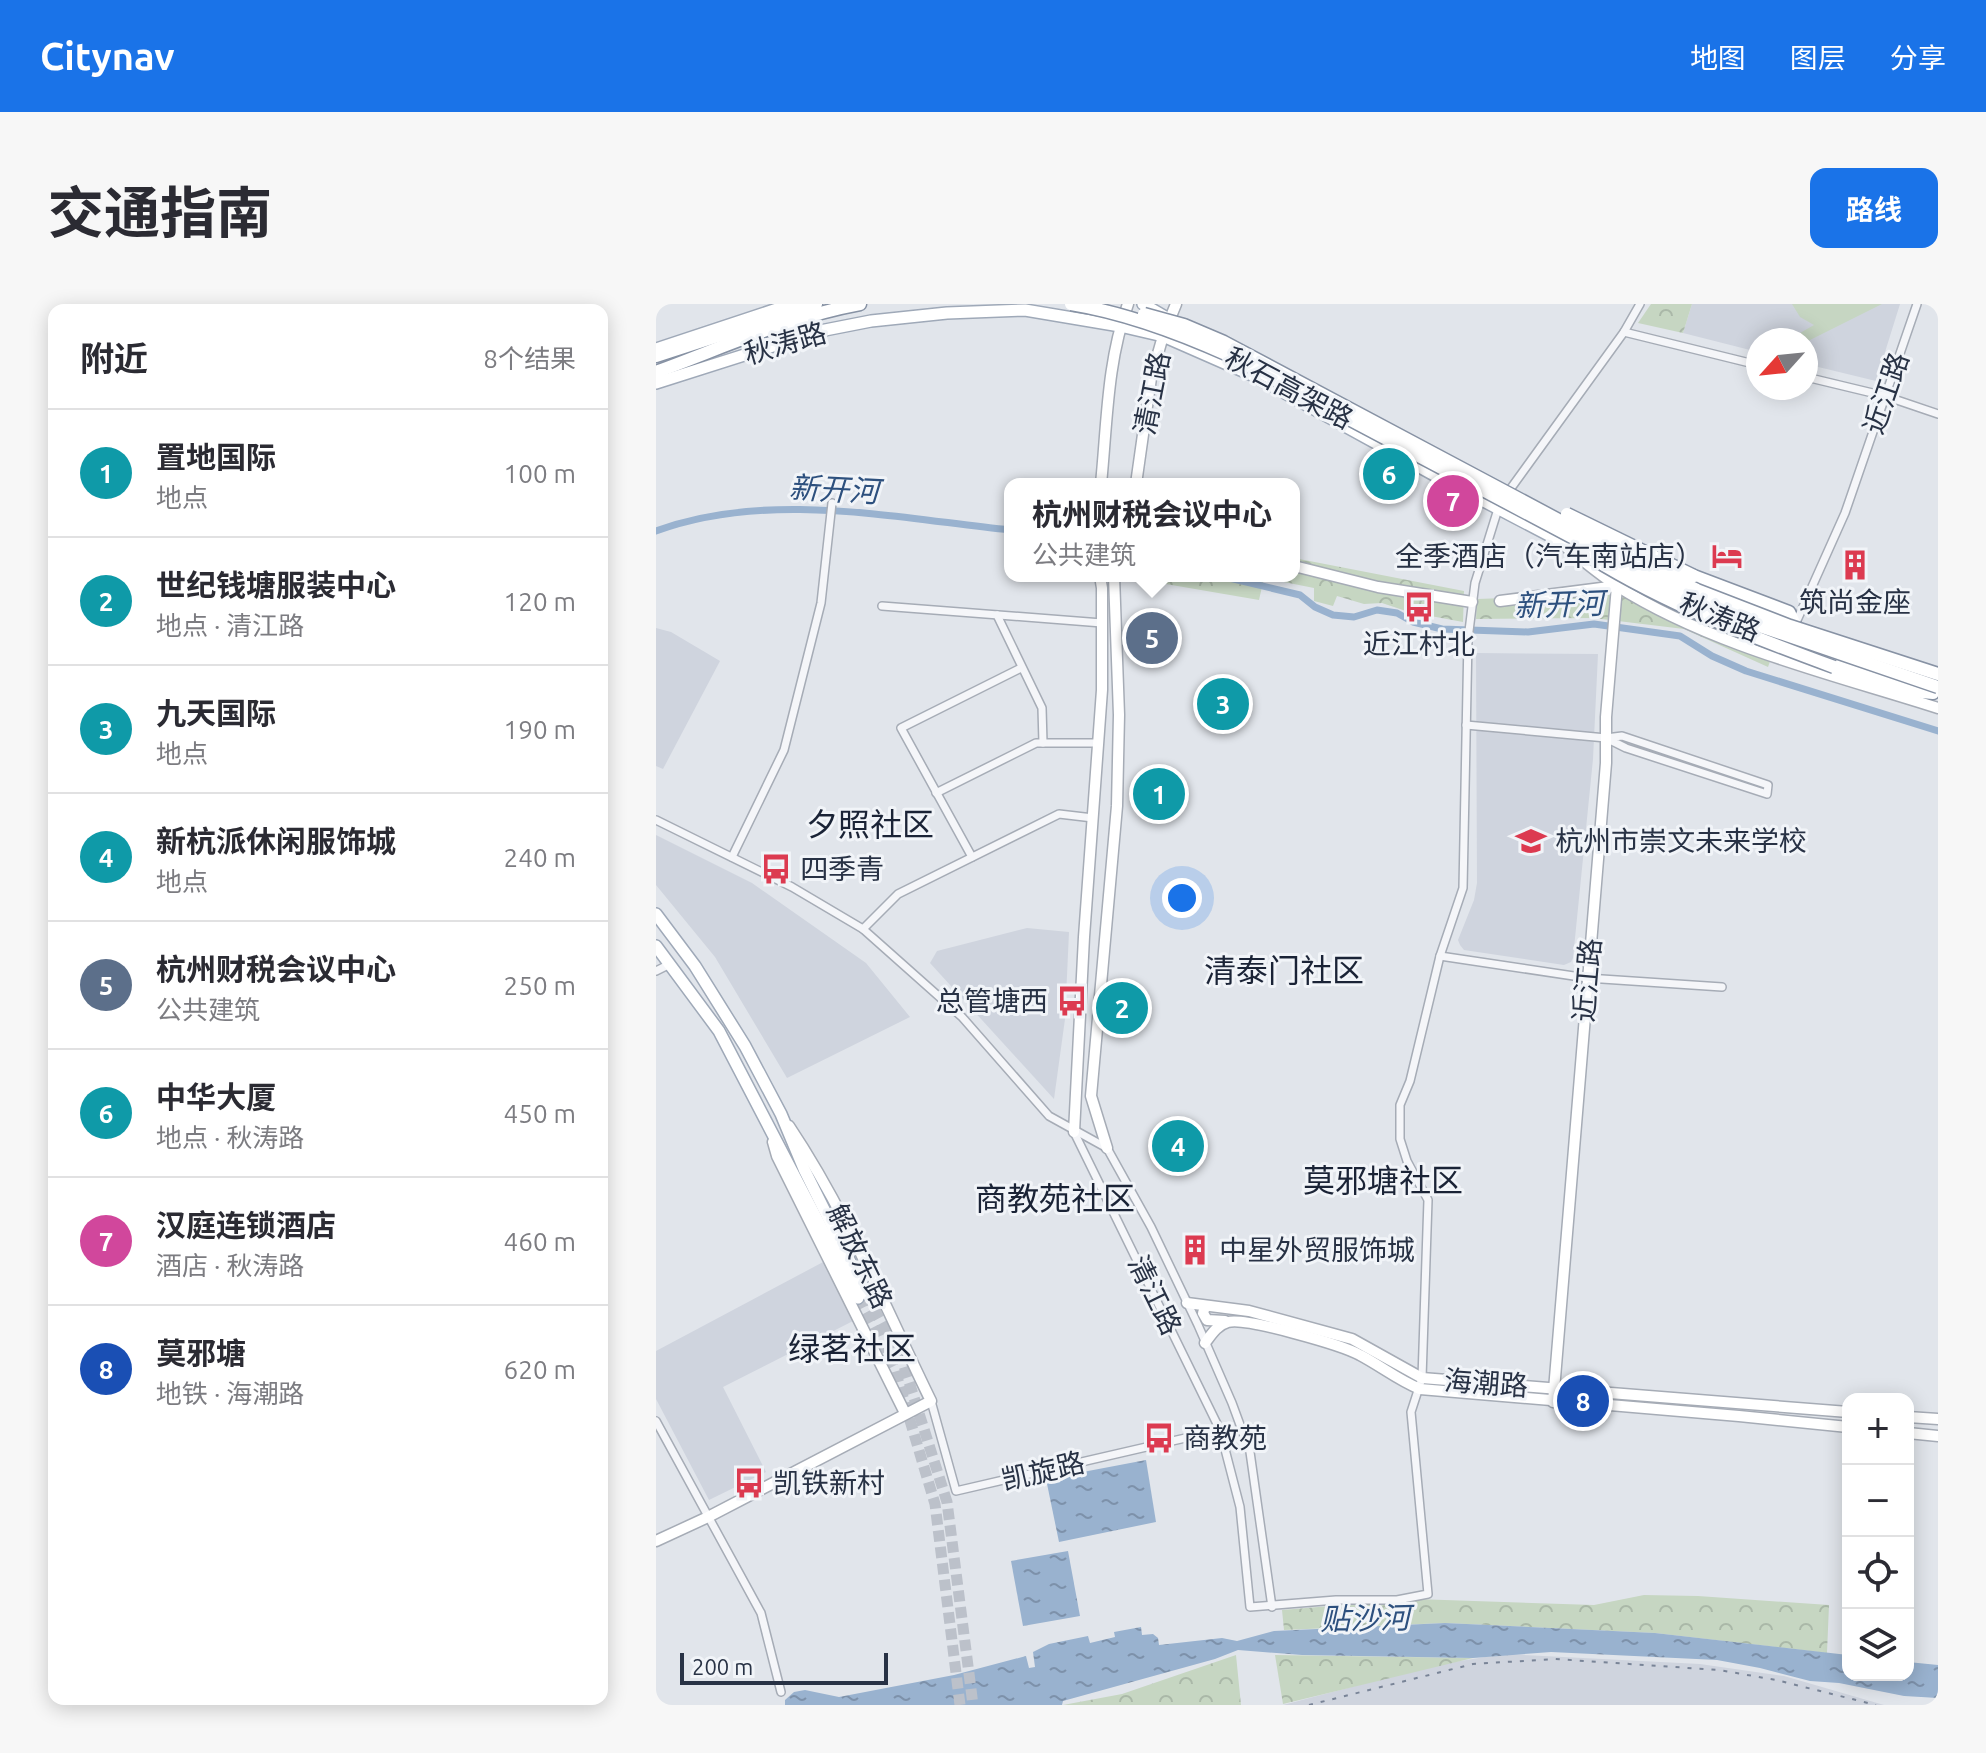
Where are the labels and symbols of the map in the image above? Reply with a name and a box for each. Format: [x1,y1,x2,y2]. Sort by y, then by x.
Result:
street label: 秋涛路 [740,316,830,369]
north arrow [1746,328,1818,400]
street label: 秋石高架路 [1220,341,1358,434]
street label: 近江路 [1857,348,1914,438]
street label: 清江路 [1128,349,1175,437]
pin: 6 [1363,444,1415,504]
water label: 新开河 [788,470,885,509]
pin: 7 [1427,471,1479,531]
hotel icon: 全季酒店（汽车南站店） [1710,539,1744,573]
place label: 全季酒店（汽车南站店） [1395,540,1703,571]
building icon: 筑尚金座 [1838,548,1872,582]
water label: 新开河 [1513,585,1610,623]
street label: 秋涛路 [1675,586,1765,647]
place label: 筑尚金座 [1799,586,1911,617]
bus stop icon: 近江村北 [1402,590,1436,624]
pin: 5 [1126,608,1178,668]
place label: 近江村北 [1363,628,1475,659]
pin: 3 [1197,674,1249,734]
pin: 1 [1133,764,1185,824]
district label: 夕照社区 [806,806,934,842]
school or university icon: 杭州市崇文未来学校 [1514,824,1548,858]
place label: 杭州市崇文未来学校 [1555,825,1807,856]
bus stop icon: 四季青 [759,852,793,886]
place label: 四季青 [800,853,884,884]
your location [1162,878,1202,918]
street label: 近江路 [1567,937,1606,1023]
district label: 清泰门社区 [1204,952,1364,988]
pin: 2 [1096,978,1148,1038]
bus stop icon: 总管塘西 [1055,984,1089,1018]
place label: 总管塘西 [936,985,1048,1016]
pin: 4 [1152,1116,1204,1176]
district label: 莫邪塘社区 [1303,1162,1463,1198]
district label: 商教苑社区 [975,1180,1135,1216]
street label: 解放东路 [822,1199,899,1313]
building icon: 中星外贸服饰城 [1178,1233,1212,1267]
place label: 中星外贸服饰城 [1219,1234,1415,1265]
street label: 清江路 [1123,1250,1188,1339]
district label: 绿茗社区 [788,1330,916,1366]
street label: 海潮路 [1443,1364,1529,1401]
pin: 8 [1557,1371,1609,1431]
bus stop icon: 商教苑 [1142,1421,1176,1455]
place label: 商教苑 [1183,1422,1267,1453]
street label: 凯旋路 [998,1446,1087,1495]
bus stop icon: 凯铁新村 [732,1466,766,1500]
place label: 凯铁新村 [773,1467,885,1498]
water label: 贴沙河 [1320,1600,1415,1636]
scale bar [680,1649,888,1685]

